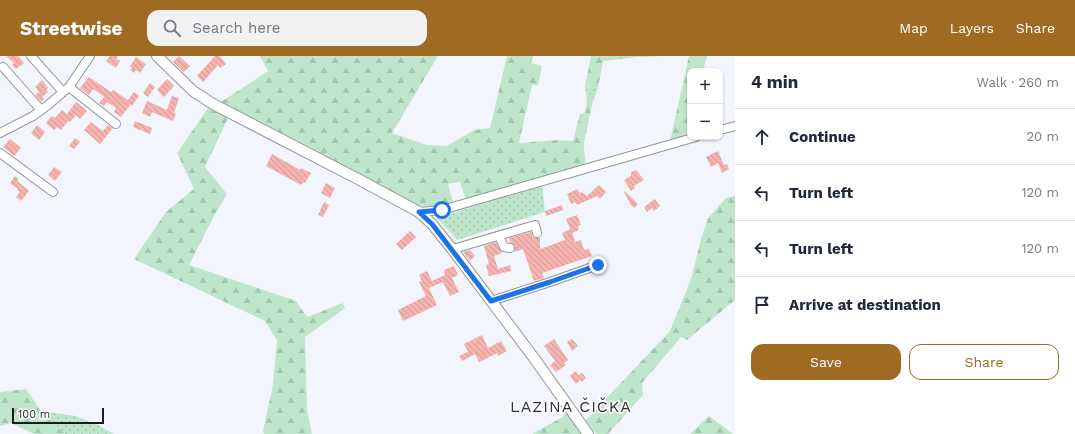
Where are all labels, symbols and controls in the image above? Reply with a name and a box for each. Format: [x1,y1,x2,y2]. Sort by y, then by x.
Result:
search box [147,10,427,46]
text: Streetwise [20,17,123,40]
icon: search [161,17,183,39]
text: Search here [193,19,280,37]
text: Map [899,20,928,36]
text: Layers [950,20,994,36]
text: Share [1016,20,1055,36]
map controls [687,68,723,140]
button: + [687,68,723,104]
text: 4 min [751,72,798,92]
text: Walk · 260 m [976,75,1059,90]
button: − [687,104,723,140]
icon: ahead [751,126,773,148]
text: Continue [789,128,856,146]
text: 20 m [1027,129,1059,144]
icon: left [751,182,773,204]
text: Turn left [789,184,853,202]
text: 120 m [1021,185,1059,200]
route start [433,201,451,219]
icon: left [751,238,773,260]
text: Turn left [789,240,853,258]
text: 120 m [1021,241,1059,256]
route end [589,256,607,274]
icon: arrive [751,294,773,316]
text: Arrive at destination [789,296,941,314]
button: Save [751,344,901,380]
button: Share [909,344,1059,380]
district label: LAZINA ČIČKA [510,397,632,416]
scale bar [12,406,104,425]
text: 100 m [18,408,50,421]

